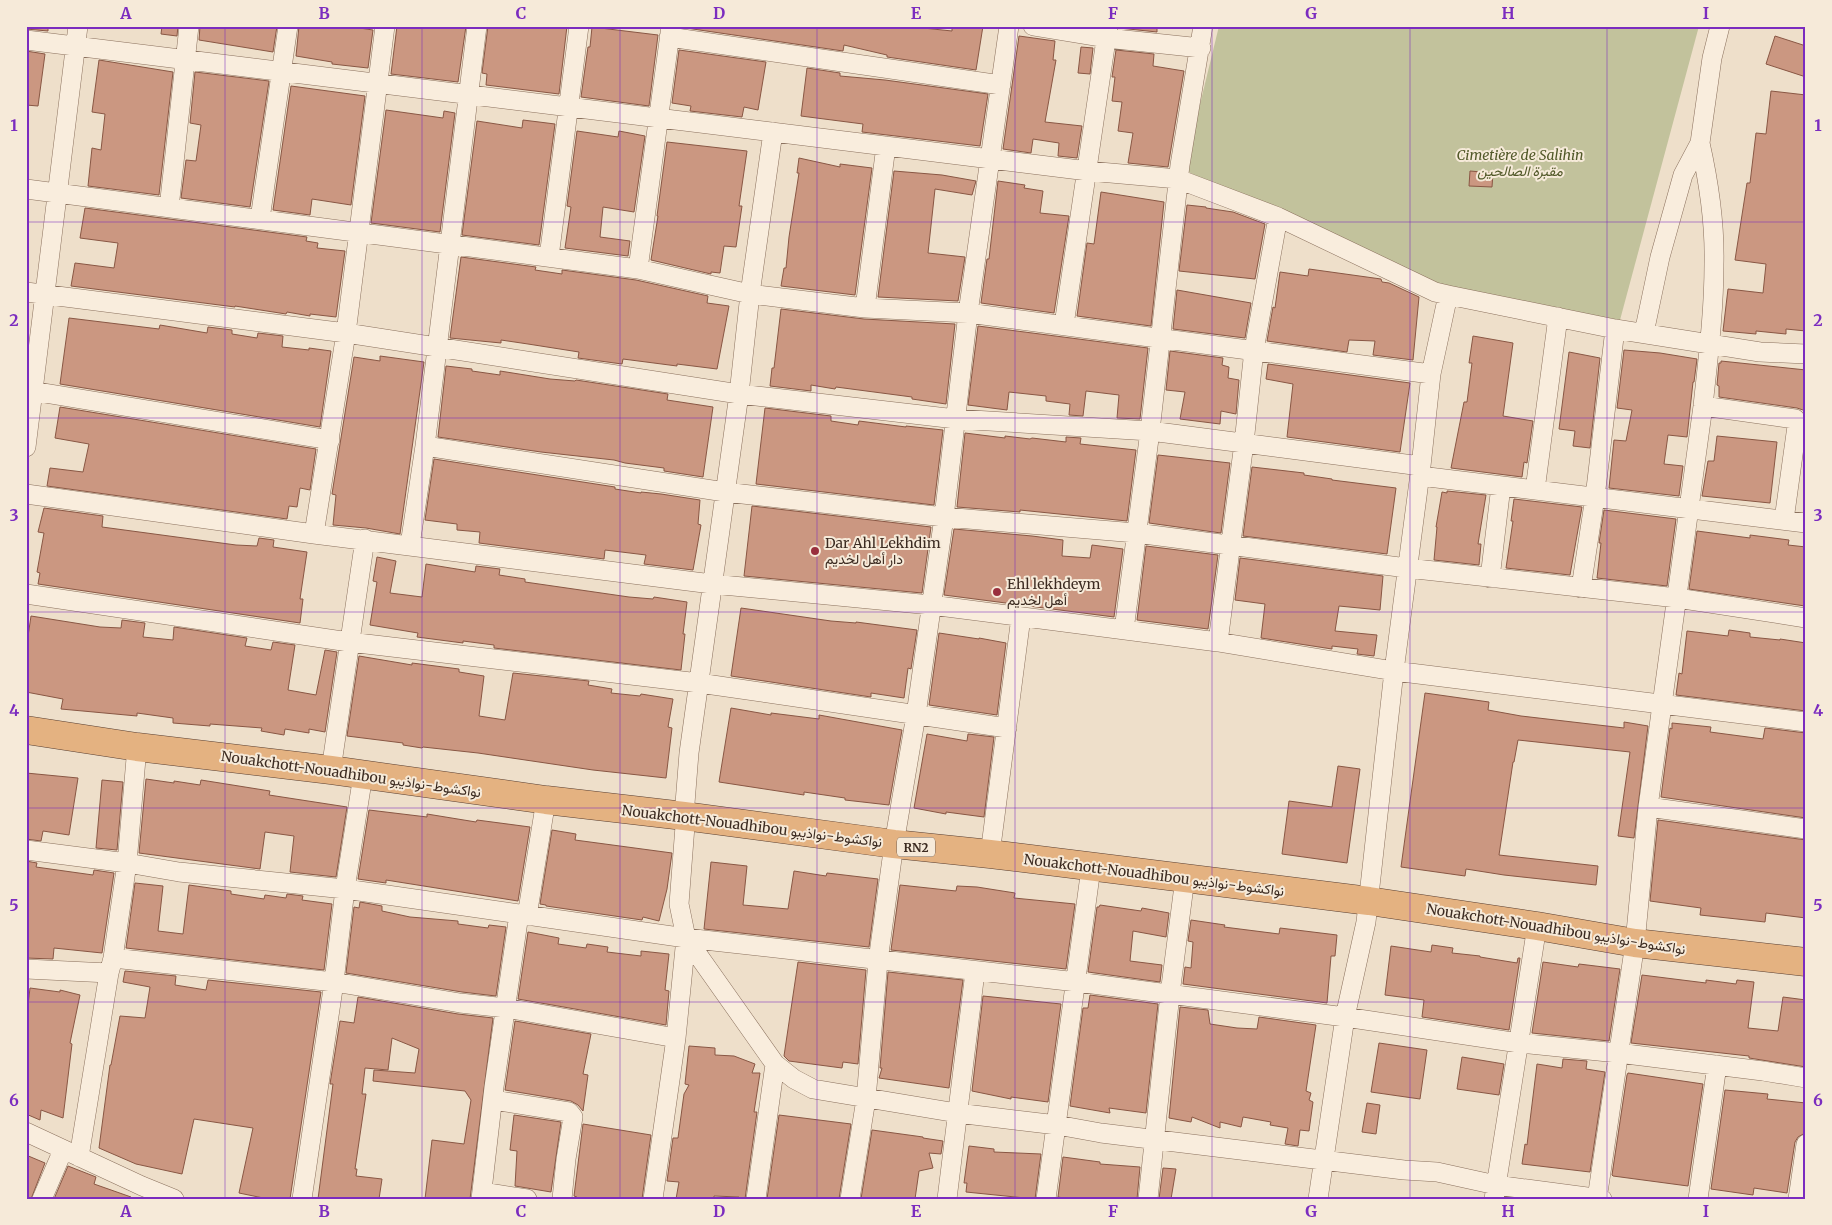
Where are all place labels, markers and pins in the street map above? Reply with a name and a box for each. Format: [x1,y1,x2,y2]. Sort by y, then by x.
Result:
place label: Dar Ahl Lekhdim دار أهل لخديم [825,534,941,568]
marker: Dar Ahl Lekhdim دار أهل لخديم [809,545,821,557]
place label: Ehl lekhdeym أهل لخديم [1007,575,1100,609]
marker: Ehl lekhdeym أهل لخديم [991,586,1003,598]

